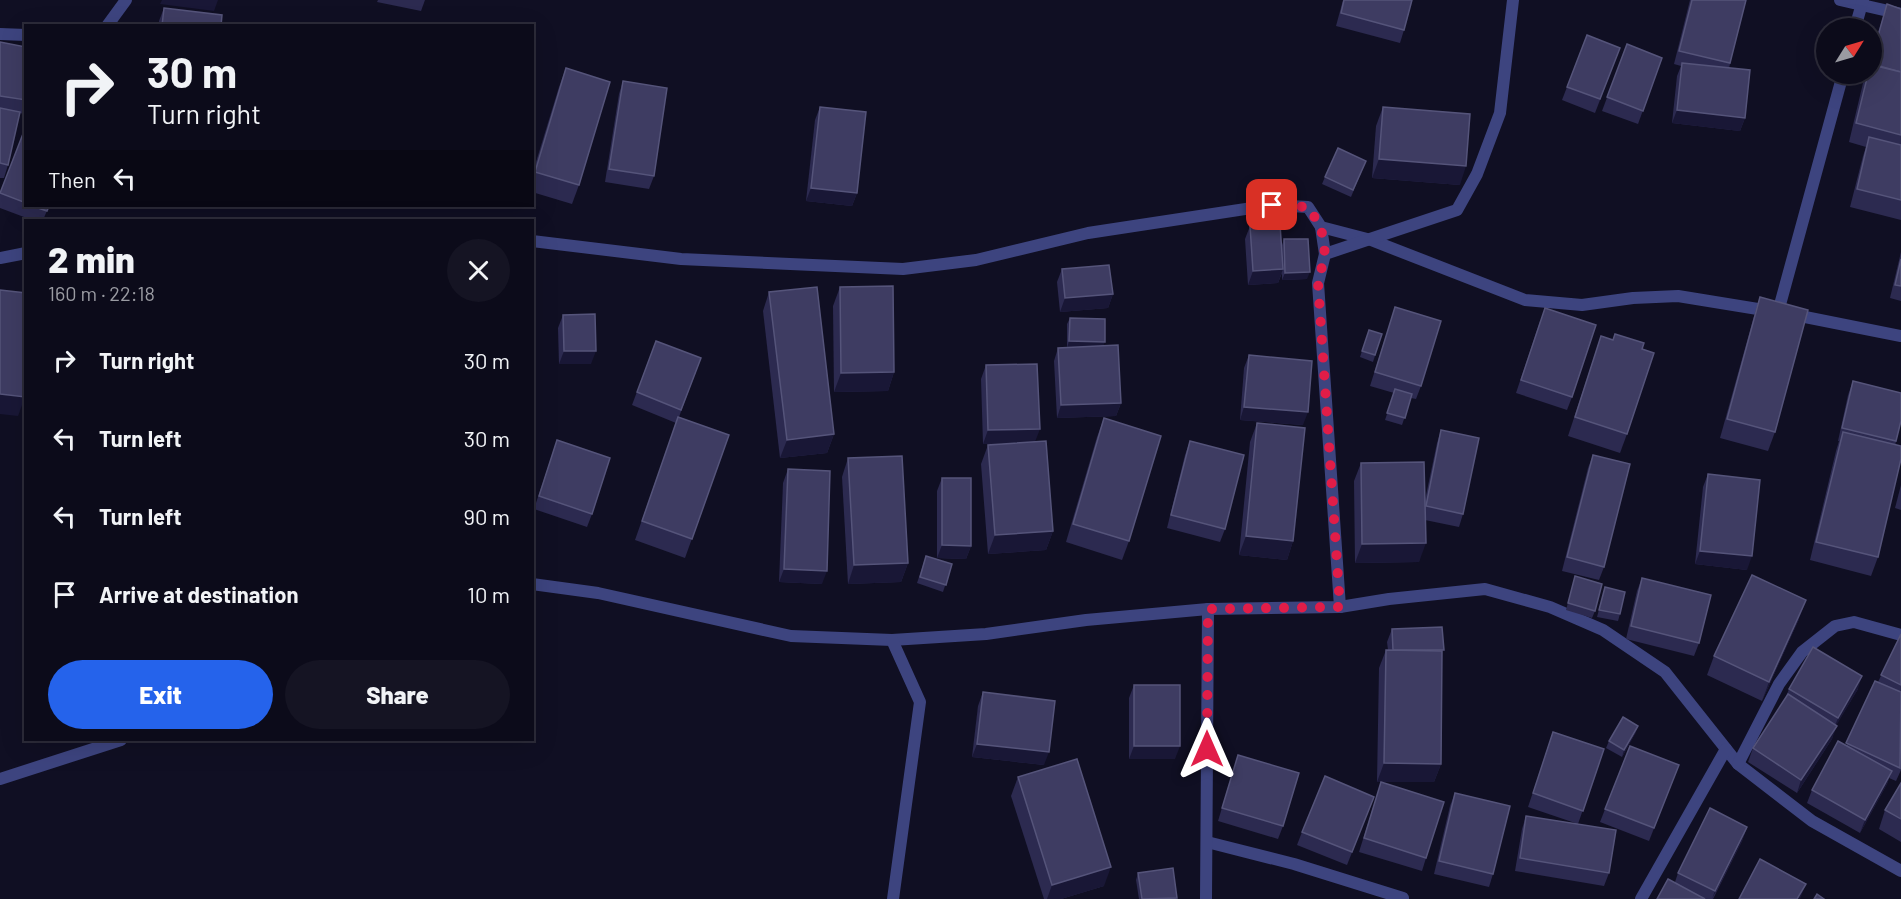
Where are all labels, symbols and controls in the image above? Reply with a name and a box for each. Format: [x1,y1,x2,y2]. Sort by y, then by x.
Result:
north arrow [1816,18,1882,84]
map controls [1816,18,1882,84]
text: 30 m [147,46,237,96]
icon: right [48,48,126,126]
text: Turn right [147,97,261,129]
icon: left [108,162,141,195]
text: Then [48,166,96,192]
pin [1246,179,1297,230]
icon: arrive [1255,188,1288,221]
text: 2 min [48,237,135,280]
button: close [447,239,510,302]
text: 160 m · 22:18 [48,281,155,305]
icon: right [48,344,81,377]
text: Turn right [99,347,194,373]
text: 30 m [464,347,510,373]
icon: left [48,422,81,455]
text: Turn left [99,425,182,451]
text: 30 m [464,425,510,451]
icon: left [48,500,81,533]
text: Turn left [99,503,182,529]
text: 90 m [464,503,510,529]
icon: arrive [48,578,81,611]
text: Arrive at destination [99,581,298,607]
text: 10 m [467,581,510,607]
button: Exit [48,660,273,729]
button: Share [285,660,510,729]
position arrow [1175,717,1239,781]

